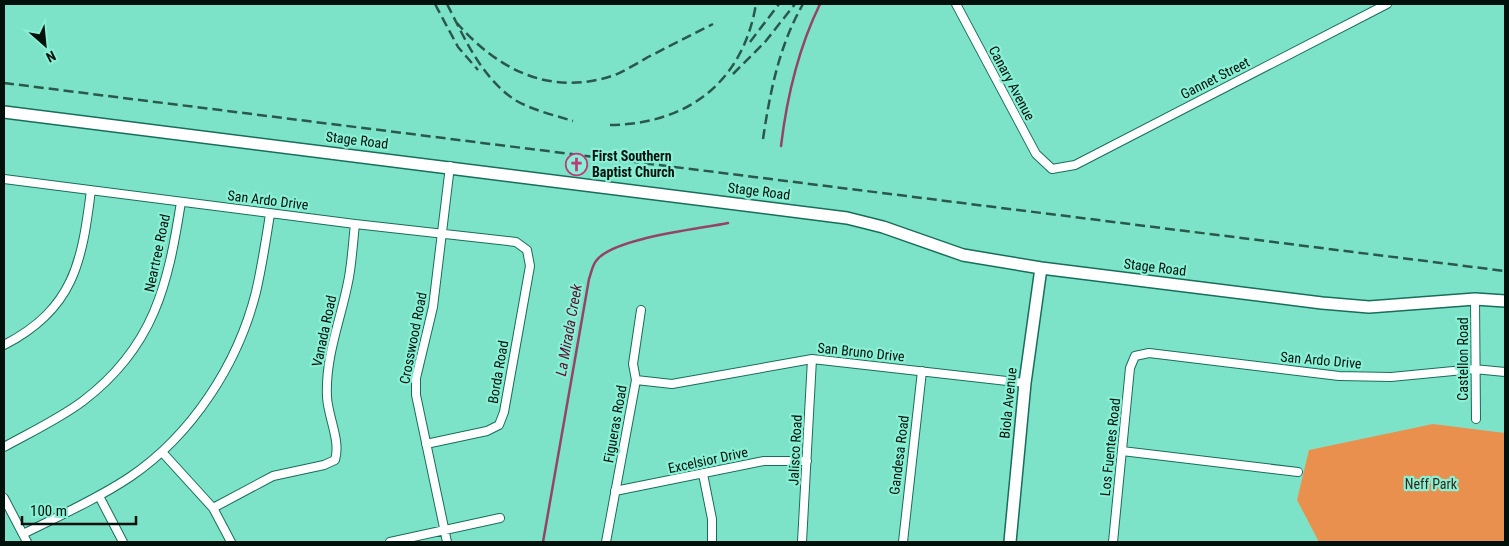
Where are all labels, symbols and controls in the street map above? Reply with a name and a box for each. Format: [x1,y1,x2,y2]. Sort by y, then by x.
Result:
north arrow [20,20,70,70]
street label: Canary Avenue [986,43,1038,123]
text: N [43,48,58,66]
street label: Gannet Street [1178,54,1252,102]
street label: Stage Road [325,128,389,152]
place label: First Southern Baptist Church [592,148,675,180]
church icon: First Southern Baptist Church [564,152,588,176]
street label: Stage Road [727,179,791,203]
street label: San Ardo Drive [227,187,310,213]
street label: Neartree Road [141,213,173,293]
street label: Stage Road [1123,255,1187,279]
water label: La Mirada Creek [552,282,586,377]
street label: Crosswood Road [396,291,430,385]
street label: Vanada Road [309,294,339,368]
street label: Castellon Road [1455,317,1471,401]
street label: Borda Road [485,339,511,405]
street label: San Bruno Drive [817,339,906,365]
street label: San Ardo Drive [1280,348,1363,372]
street label: Biola Avenue [996,366,1020,439]
street label: Figueras Road [600,384,630,464]
street label: Los Fuentes Road [1097,397,1123,497]
street label: Jalisco Road [785,414,805,486]
street label: Gandesa Road [886,414,912,496]
street label: Excelsior Drive [667,444,750,476]
park label: Neff Park [1405,476,1458,492]
scale bar [22,494,136,526]
text: 100 m [30,502,67,520]

